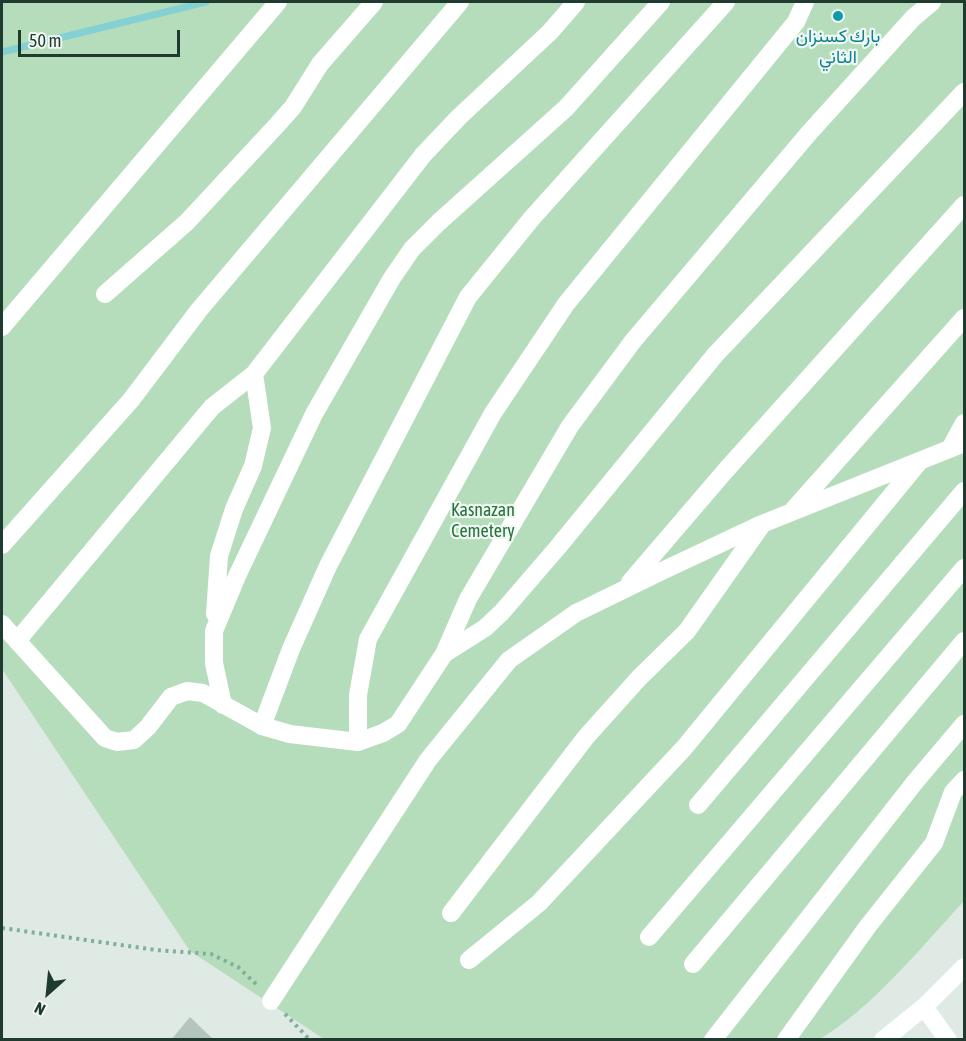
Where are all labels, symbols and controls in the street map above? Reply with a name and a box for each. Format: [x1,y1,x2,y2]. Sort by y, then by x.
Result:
marker: بارك كسنزان الثاني [831,9,845,23]
scale bar [21,18,183,56]
place label: بارك كسنزان الثاني [796,25,880,68]
text: 50 m [29,30,61,51]
park label: Kasnazan Cemetery [451,499,515,542]
north arrow [18,963,78,1023]
text: N [32,999,48,1019]

